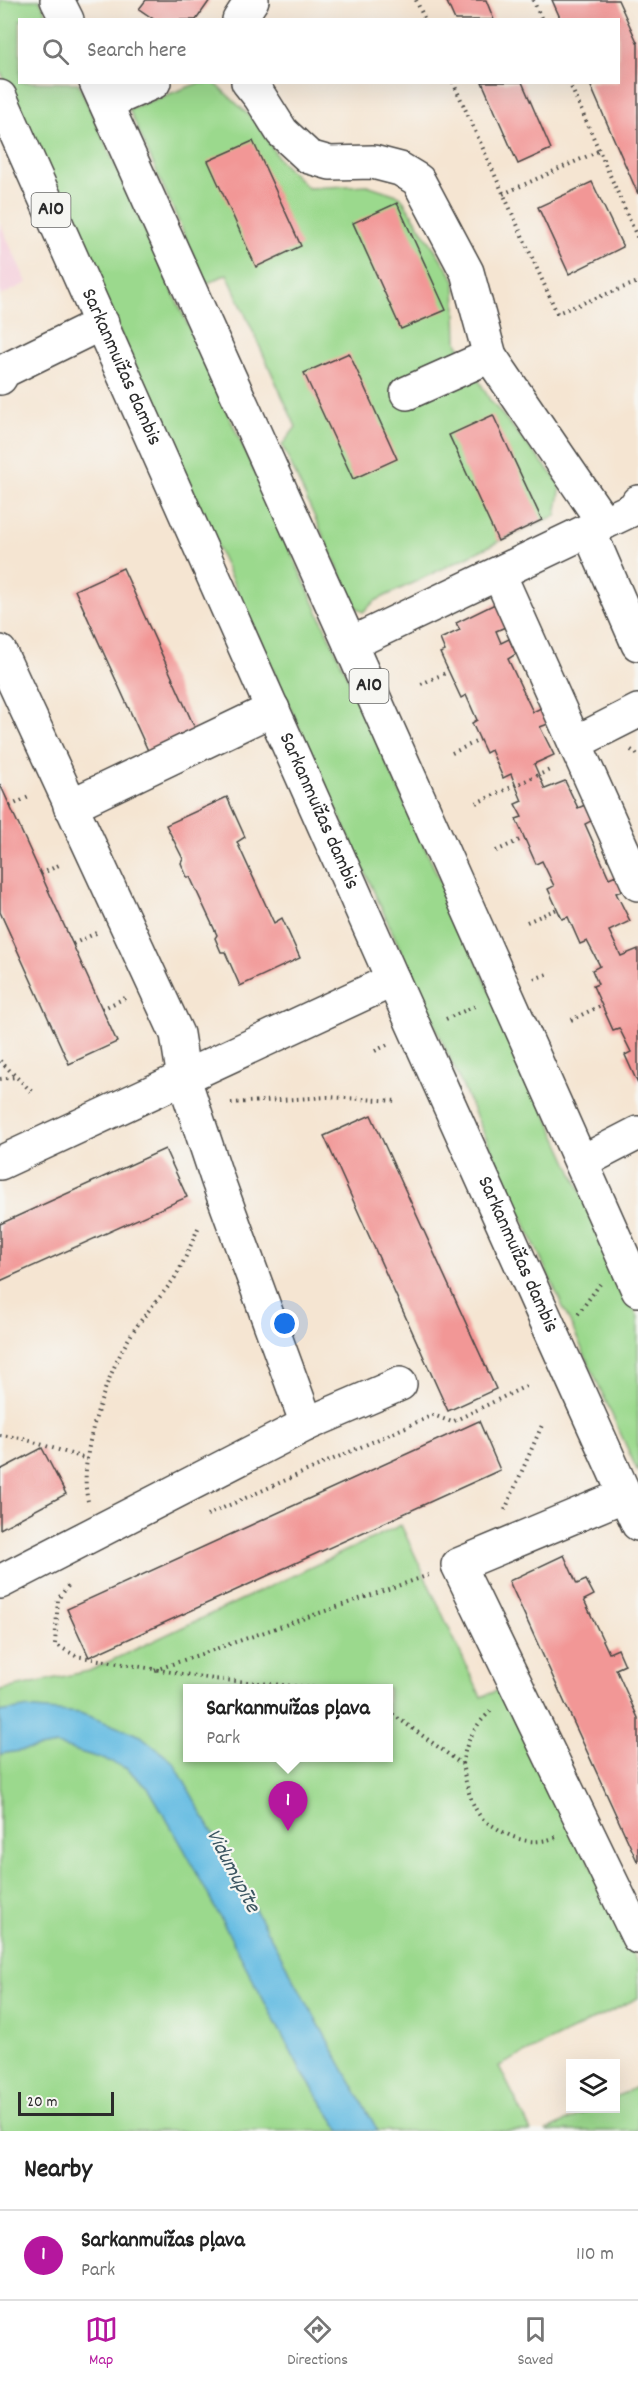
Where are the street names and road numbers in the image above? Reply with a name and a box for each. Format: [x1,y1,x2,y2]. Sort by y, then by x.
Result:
road number: A10 [32,193,70,227]
street label: Sarkanmuižas dambis [72,284,168,451]
road number: A10 [350,669,388,703]
street label: Sarkanmuižas dambis [270,728,366,895]
street label: Sarkanmuižas dambis [468,1172,565,1338]

